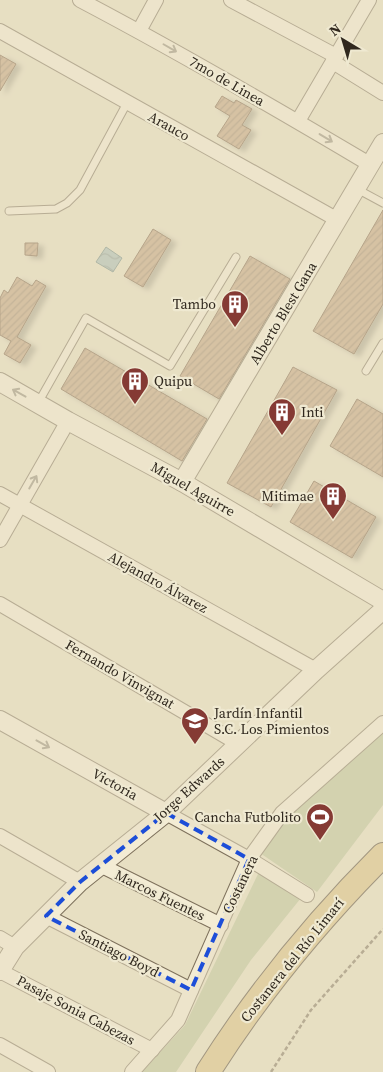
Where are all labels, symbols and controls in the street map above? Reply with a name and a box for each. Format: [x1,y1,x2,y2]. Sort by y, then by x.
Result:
north arrow [318,15,368,65]
text: N [325,19,345,41]
one-way arrow [162,43,177,53]
street label: 7mo de Linea [186,51,269,111]
street label: Arauco [145,106,194,146]
one-way arrow [318,133,332,143]
street label: Alberto Blest Gana [244,257,322,368]
building icon: Tambo [220,289,250,328]
place label: Tambo [173,294,216,314]
building icon: Quipu [120,366,150,405]
place label: Quipu [154,371,192,391]
one-way arrow [12,387,26,397]
building icon: Inti [267,397,297,436]
place label: Inti [301,402,323,422]
street label: Miguel Aguirre [147,457,239,521]
one-way arrow [29,475,38,490]
building icon: Mitimae [318,481,348,520]
place label: Mitimae [262,486,314,506]
street label: Alejandro Álvarez [105,546,212,618]
street label: Fernando Vinvignat [62,635,179,714]
place label: Jardín Infantil S.C. Los Pimientos [213,703,329,739]
school or university icon: Jardín Infantil S.C. Los Pimientos [180,706,210,745]
one-way arrow [35,739,49,749]
street label: Jorge Edwards [148,752,229,827]
street label: Victoria [89,763,142,805]
sports icon: Cancha Futbolito [305,802,335,841]
place label: Cancha Futbolito [194,807,301,827]
street label: Costanera [217,851,263,917]
street label: Marcos Fuentes [111,864,209,926]
street label: Costanera del Río Limarí [235,894,349,1026]
street label: Santiago Boyd [75,924,163,982]
street label: Pasaje Sonia Cabezas [13,970,139,1050]

